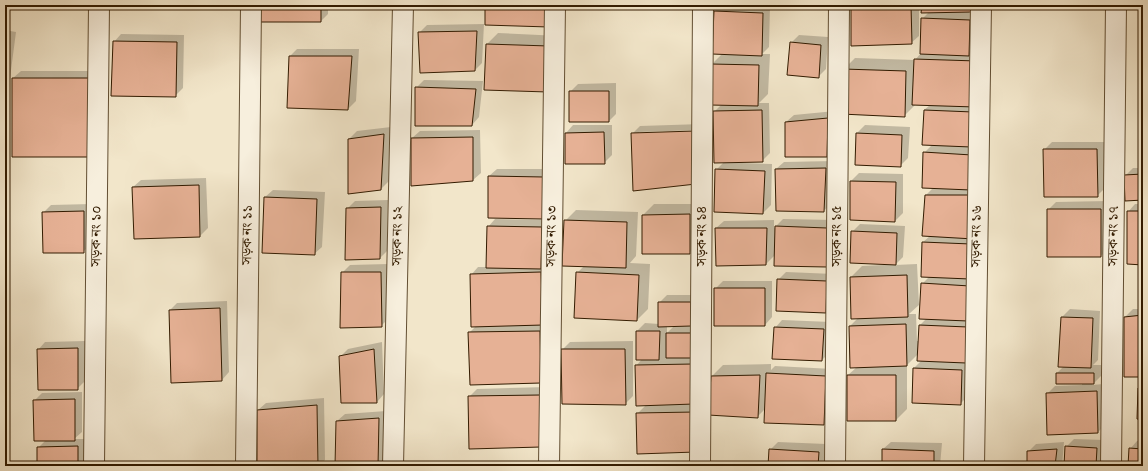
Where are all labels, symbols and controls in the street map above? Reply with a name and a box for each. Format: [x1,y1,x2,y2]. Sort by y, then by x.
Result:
street label: সড়ক নং ১০ [87,205,107,268]
street label: সড়ক নং ১১ [238,205,258,266]
street label: সড়ক নং ১২ [388,205,408,267]
street label: সড়ক নং ১৩ [542,205,562,268]
street label: সড়ক নং ১৬ [967,205,987,268]
street label: সড়ক নং ১৭ [1104,205,1124,267]
street label: সড়ক নং ১৪ [693,206,712,267]
street label: সড়ক নং ১৫ [828,206,847,267]

